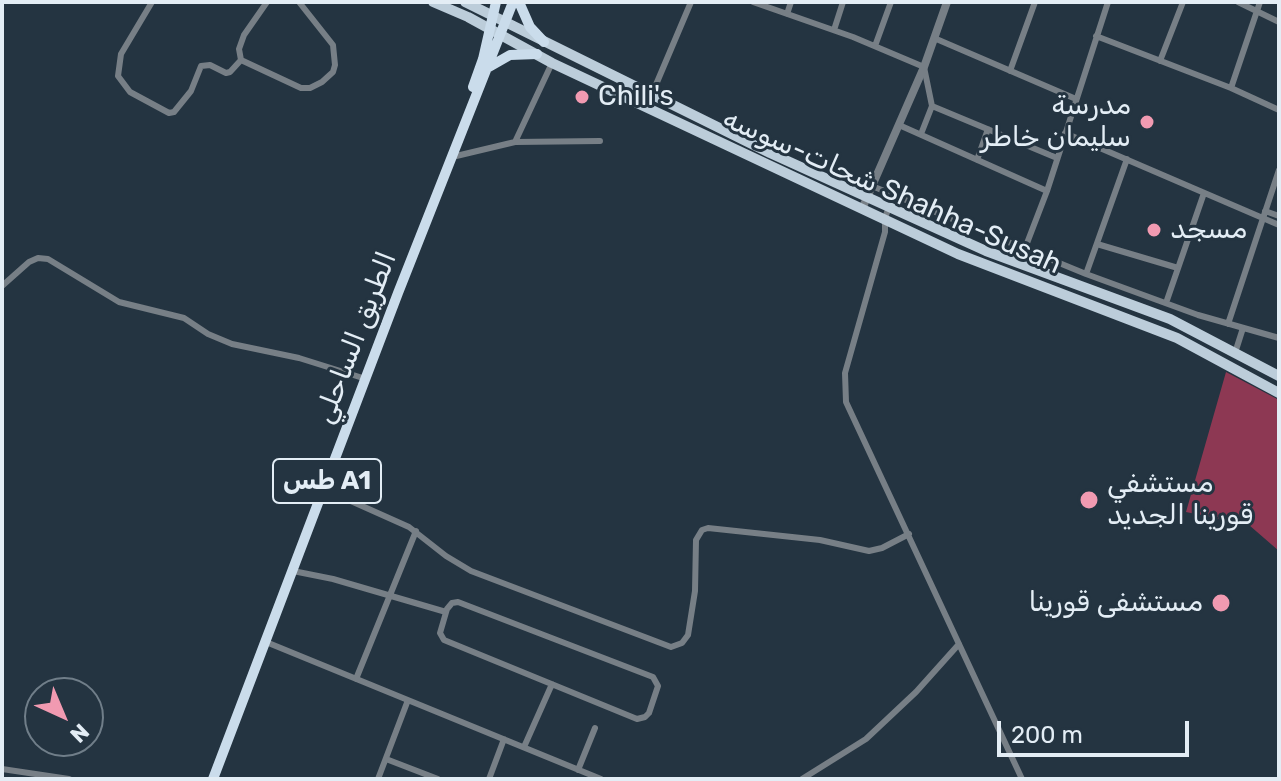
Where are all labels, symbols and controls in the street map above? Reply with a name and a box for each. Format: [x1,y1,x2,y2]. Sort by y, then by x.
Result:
place label: Chili's [598,80,674,114]
marker: Chili's [573,88,591,106]
place label: مدرسة سليمان خاطر [981,89,1131,155]
street label: شحات-سوسه Shahha-Susah [717,102,1067,282]
marker: مدرسة سليمان خاطر [1138,113,1156,131]
place label: مسجد [1170,213,1247,247]
marker: مسجد [1145,221,1163,239]
street label: الطريق الساحلي [308,247,404,429]
road number: طس A1 [273,459,381,503]
place label: مستشفي قورينا الجديد [1107,467,1253,533]
marker: مستشفي قورينا الجديد [1078,489,1100,511]
place label: مستشفى قورينا [1029,586,1203,620]
marker: مستشفى قورينا [1210,592,1232,614]
north arrow [24,677,104,757]
scale bar [1001,705,1193,755]
text: N [65,718,95,748]
text: 200 m [1011,721,1083,749]

